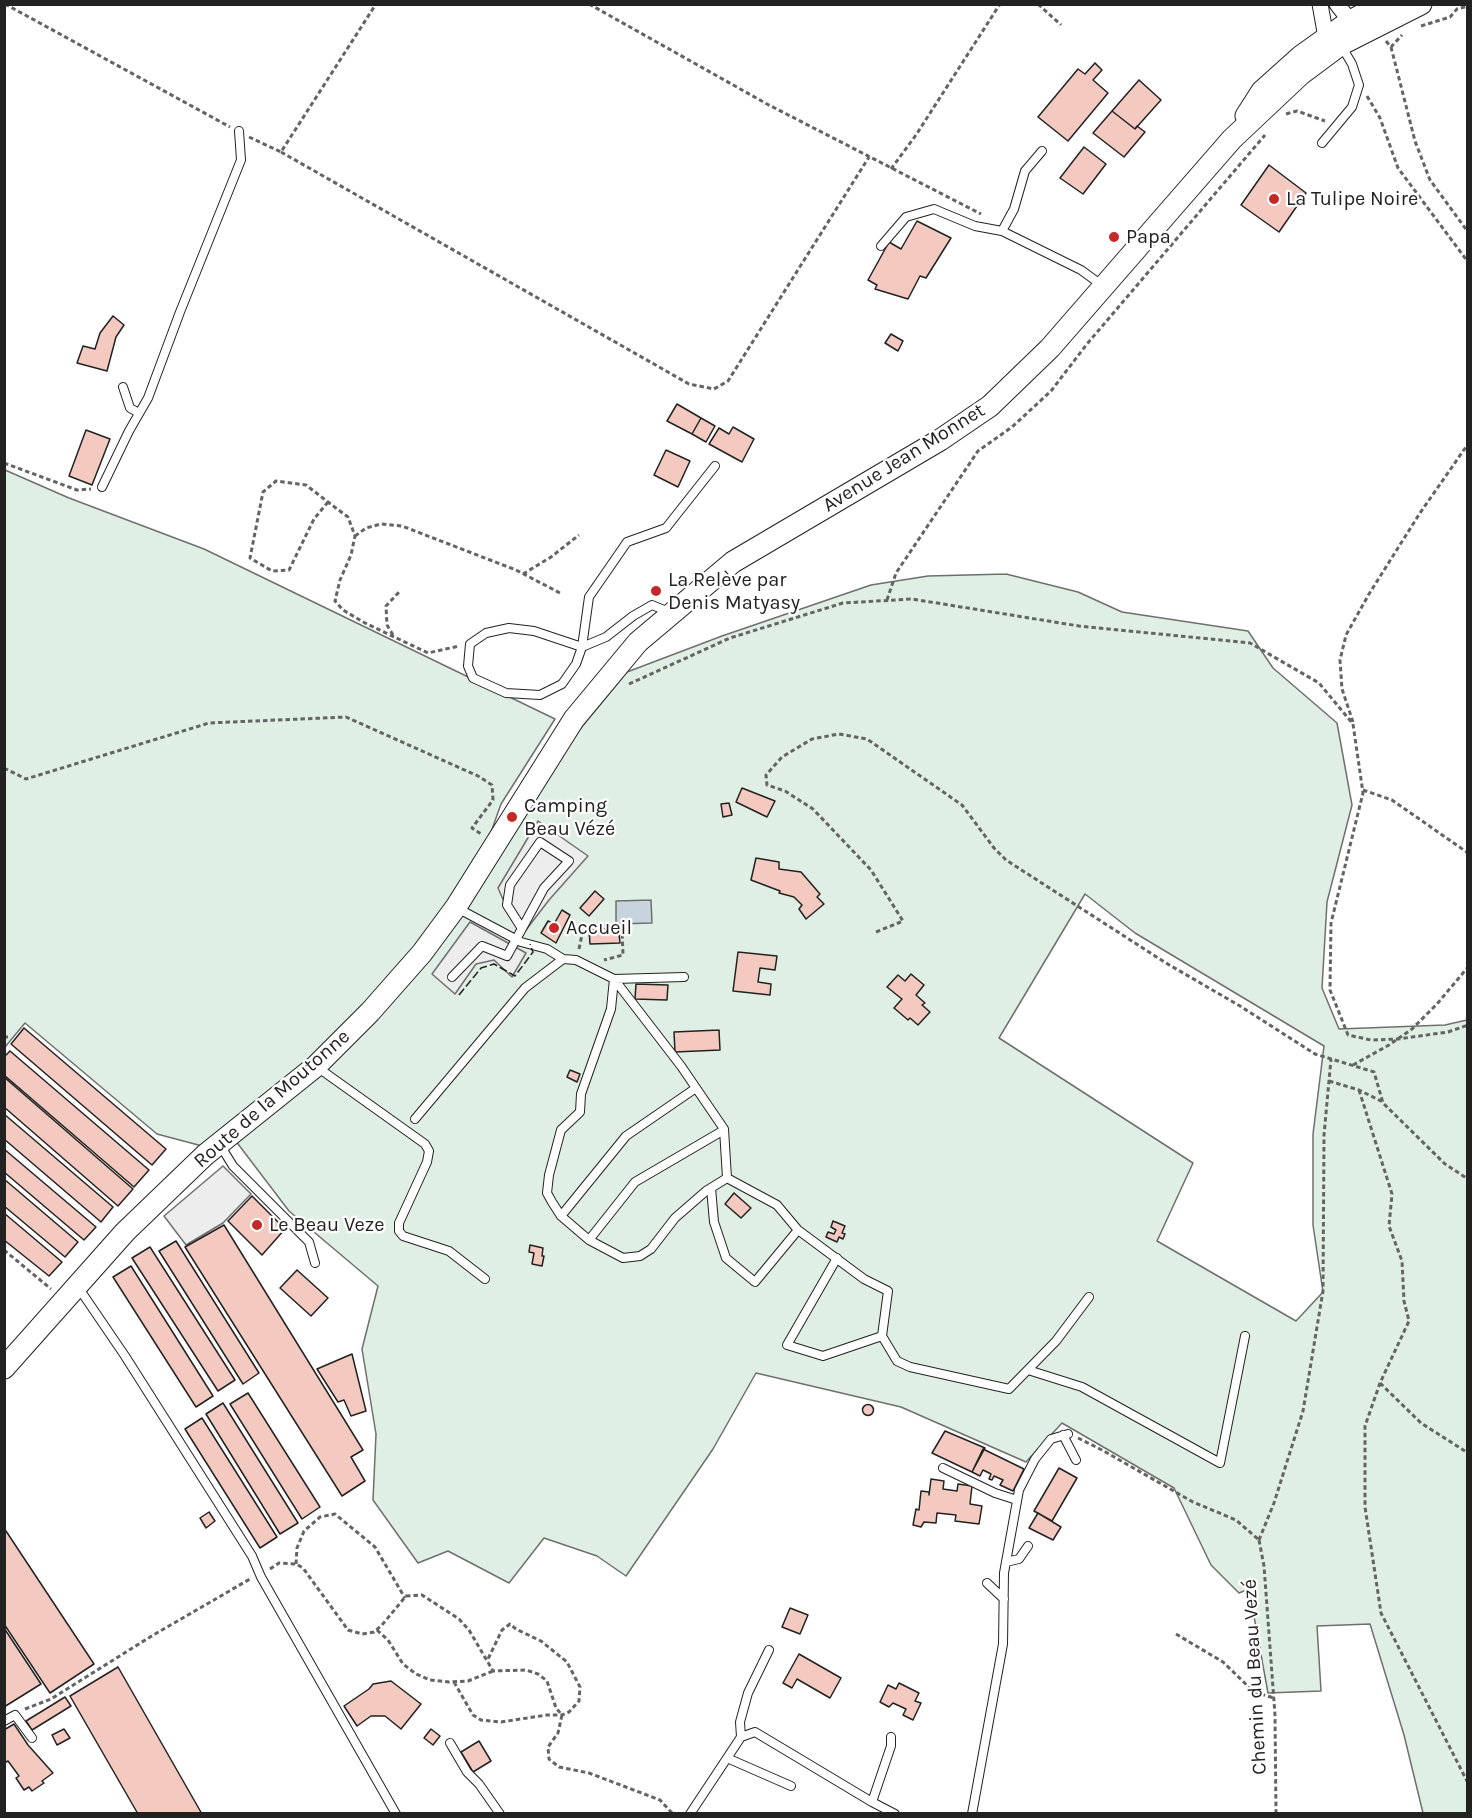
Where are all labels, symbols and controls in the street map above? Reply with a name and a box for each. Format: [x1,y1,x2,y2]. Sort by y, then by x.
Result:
place label: La Tulipe Noire [1286,187,1418,211]
marker: La Tulipe Noire [1267,192,1281,206]
place label: Papa [1126,225,1171,249]
marker: Papa [1107,230,1121,244]
street label: Avenue Jean Monnet [819,398,989,518]
place label: La Relève par Denis Matyasy [668,568,800,615]
marker: La Relève par Denis Matyasy [649,584,663,598]
place label: Camping Beau Vézé [524,794,615,841]
marker: Camping Beau Vézé [505,810,519,824]
place label: Accueil [566,916,632,940]
marker: Accueil [547,921,561,935]
street label: Route de la Moutonne [189,1025,355,1173]
place label: Le Beau Veze [269,1213,385,1237]
marker: Le Beau Veze [250,1218,264,1232]
street label: Chemin du Beau Vezé [1238,1579,1272,1775]

